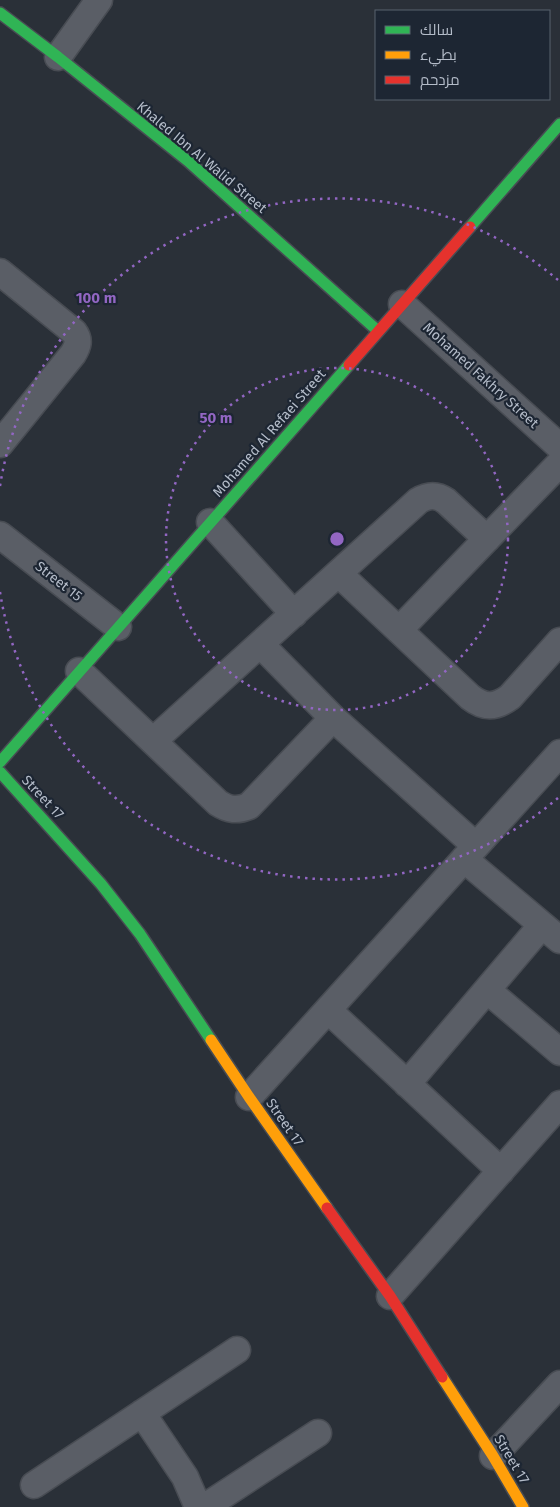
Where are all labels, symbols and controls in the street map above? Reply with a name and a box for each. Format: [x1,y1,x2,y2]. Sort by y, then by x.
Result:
legend [375,10,550,100]
text: سالك [420,21,453,39]
text: بطيء [420,46,457,67]
text: مزدحم [420,71,460,90]
street label: Khaled Ibn Al Walid Street [133,98,271,217]
text: 100 m [76,289,116,307]
street label: Mohamed Fakhry Street [419,319,543,432]
street label: Mohamed Al Refaei Street [209,365,330,501]
text: 50 m [199,409,233,427]
centre of rings [328,530,346,548]
street label: Street 15 [32,558,86,605]
street label: Street 17 [18,772,67,823]
street label: Street 17 [262,1095,307,1149]
street label: Street 17 [490,1432,533,1487]

